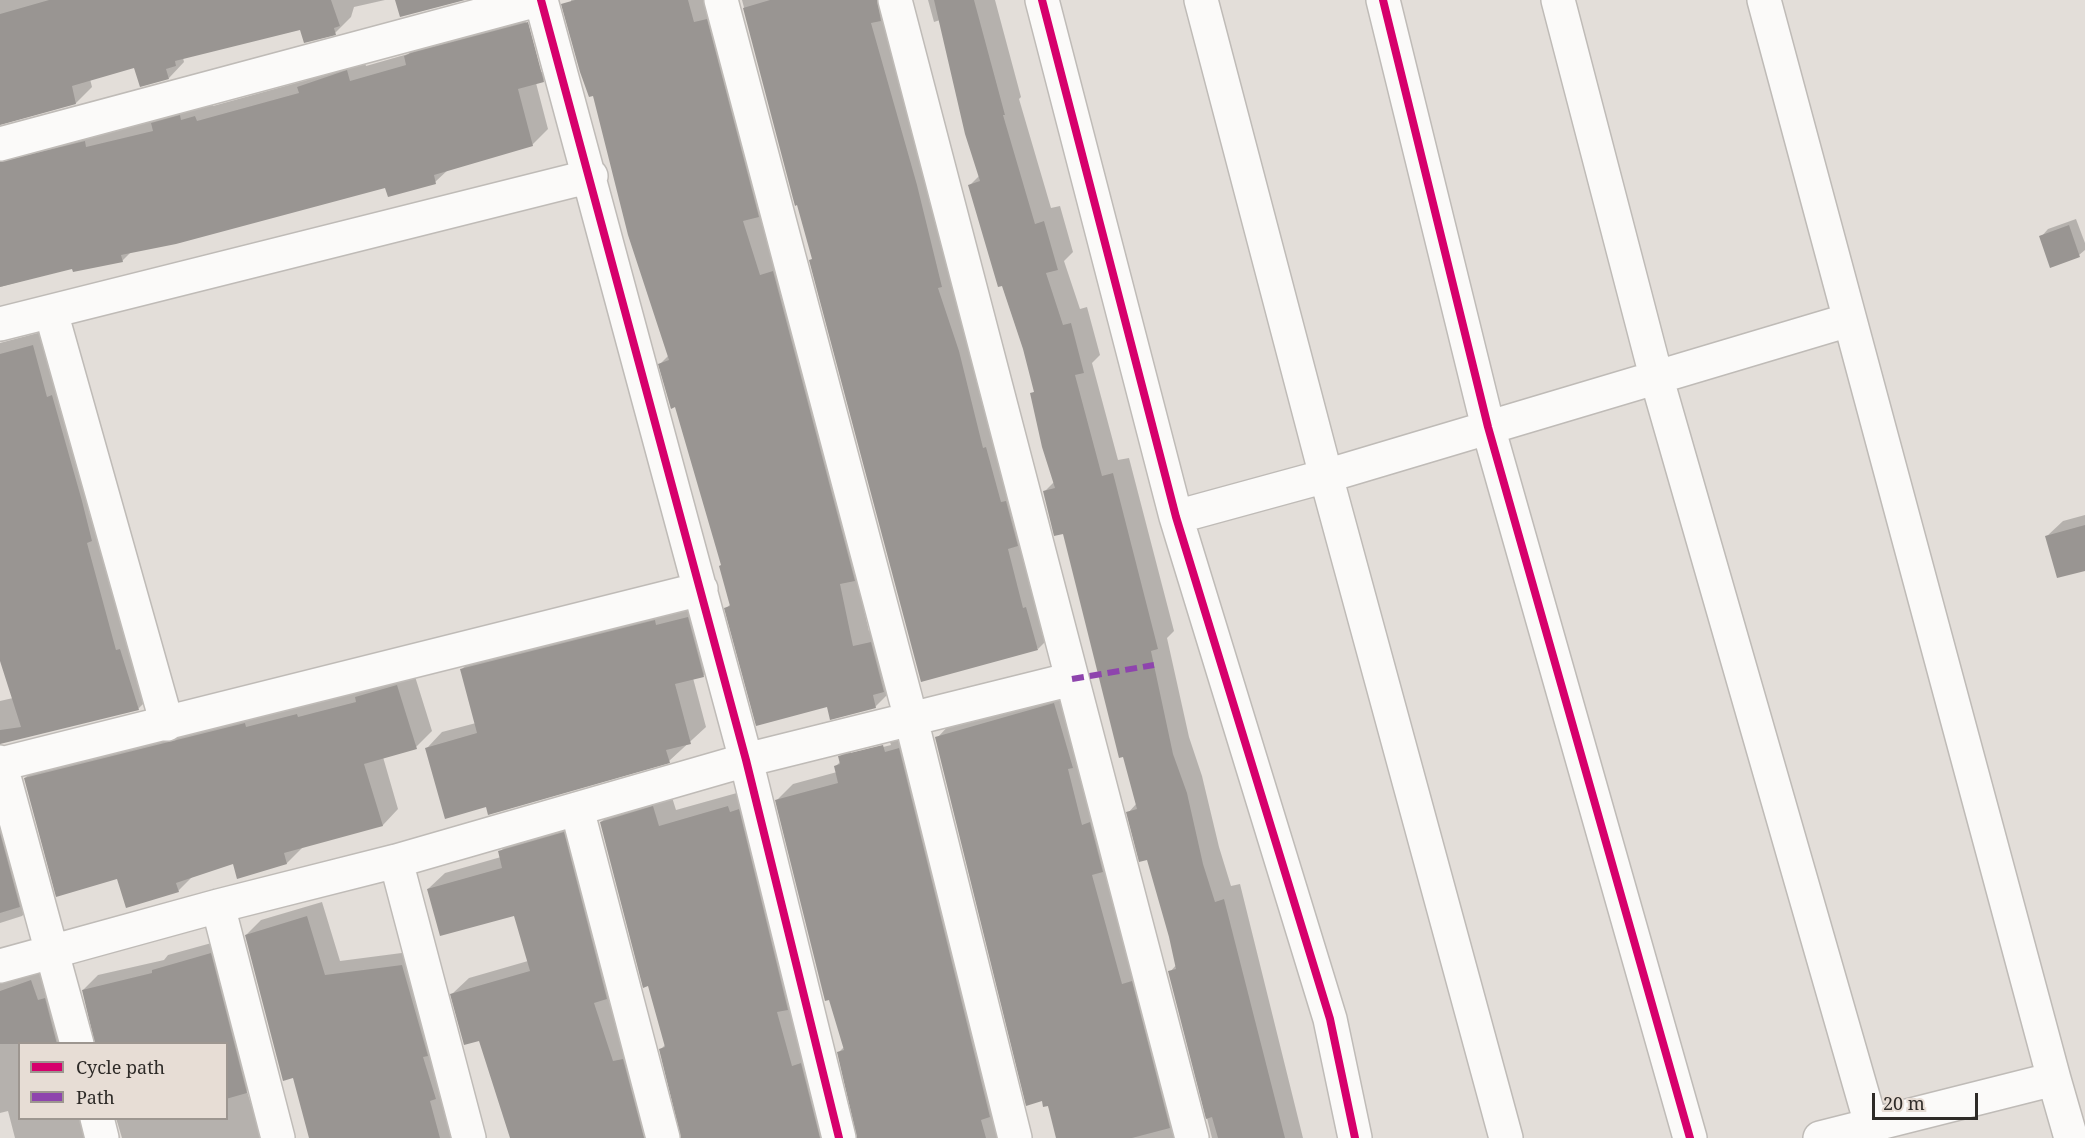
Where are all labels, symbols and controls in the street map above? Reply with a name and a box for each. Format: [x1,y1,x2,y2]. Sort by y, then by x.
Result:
legend [18,1042,228,1120]
text: Cycle path [76,1055,165,1079]
scale bar [1875,1081,1982,1119]
text: Path [76,1085,115,1109]
text: 20 m [1883,1091,1925,1115]

